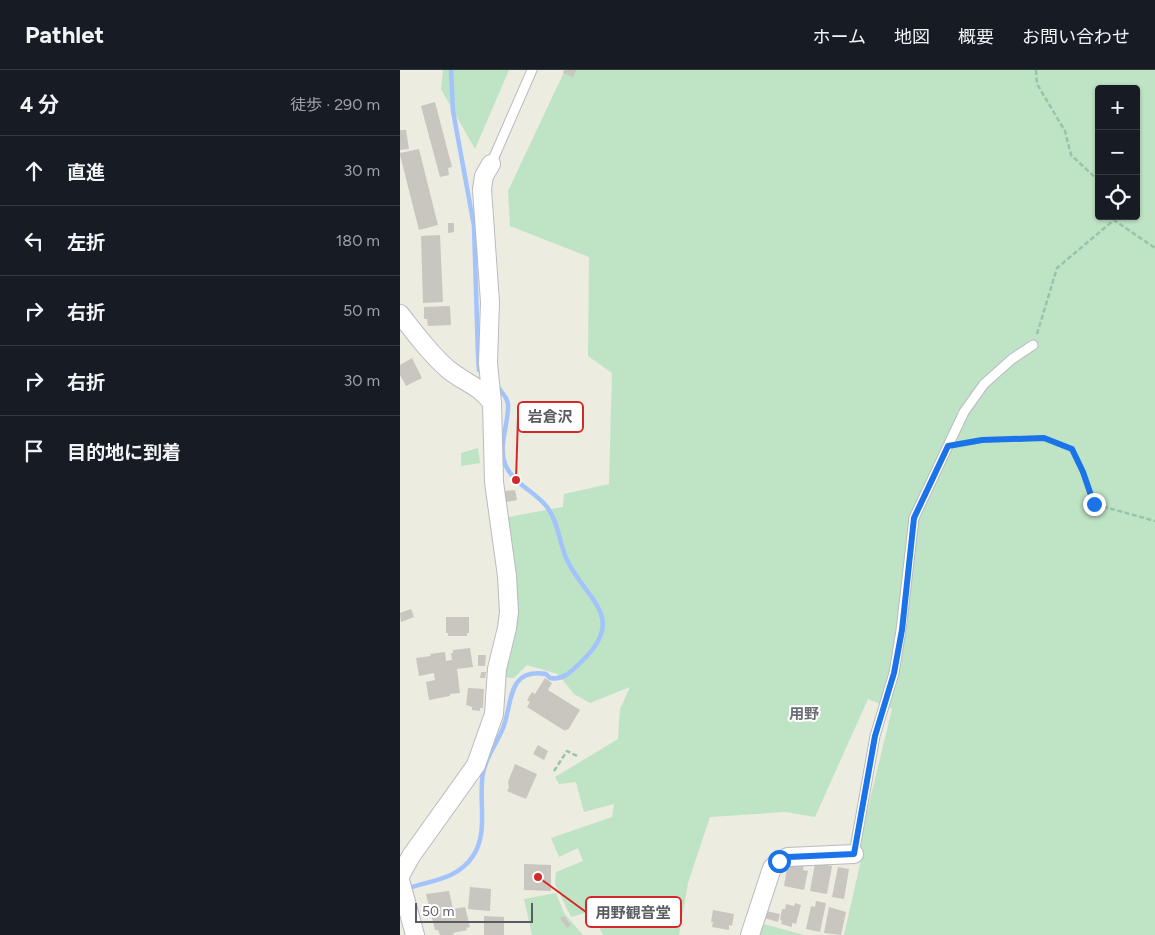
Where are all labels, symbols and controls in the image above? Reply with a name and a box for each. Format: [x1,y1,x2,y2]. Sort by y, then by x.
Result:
text: Pathlet [25,20,104,49]
text: ホーム [813,26,866,48]
text: 地図 [894,26,930,48]
text: 概要 [958,26,994,48]
text: お問い合わせ [1022,26,1130,48]
map controls [1095,85,1140,220]
button: + [1095,85,1140,130]
text: 4 分 [20,92,59,117]
text: 徒歩 · 290 m [290,95,380,114]
button: − [1095,130,1140,175]
icon: ahead [20,157,48,185]
text: 直進 [67,161,105,184]
text: 30 m [343,161,380,180]
button: locate [1095,175,1140,220]
icon: left [20,227,48,255]
text: 左折 [67,231,105,254]
text: 180 m [336,231,380,250]
icon: right [20,297,48,325]
text: 右折 [67,301,105,324]
text: 50 m [343,301,380,320]
icon: right [20,367,48,395]
text: 右折 [67,371,105,394]
text: 30 m [343,371,380,390]
callout: 岩倉沢 [518,402,583,432]
text: 岩倉沢 [527,408,573,426]
icon: arrive [20,437,48,465]
text: 目的地に到着 [67,441,181,464]
route end [1083,493,1106,516]
district label: 用野 [789,705,819,723]
route start [768,850,791,873]
callout: 用野観音堂 [586,897,681,927]
scale bar [415,900,532,923]
text: 50 m [422,903,454,920]
text: 用野観音堂 [595,904,671,922]

